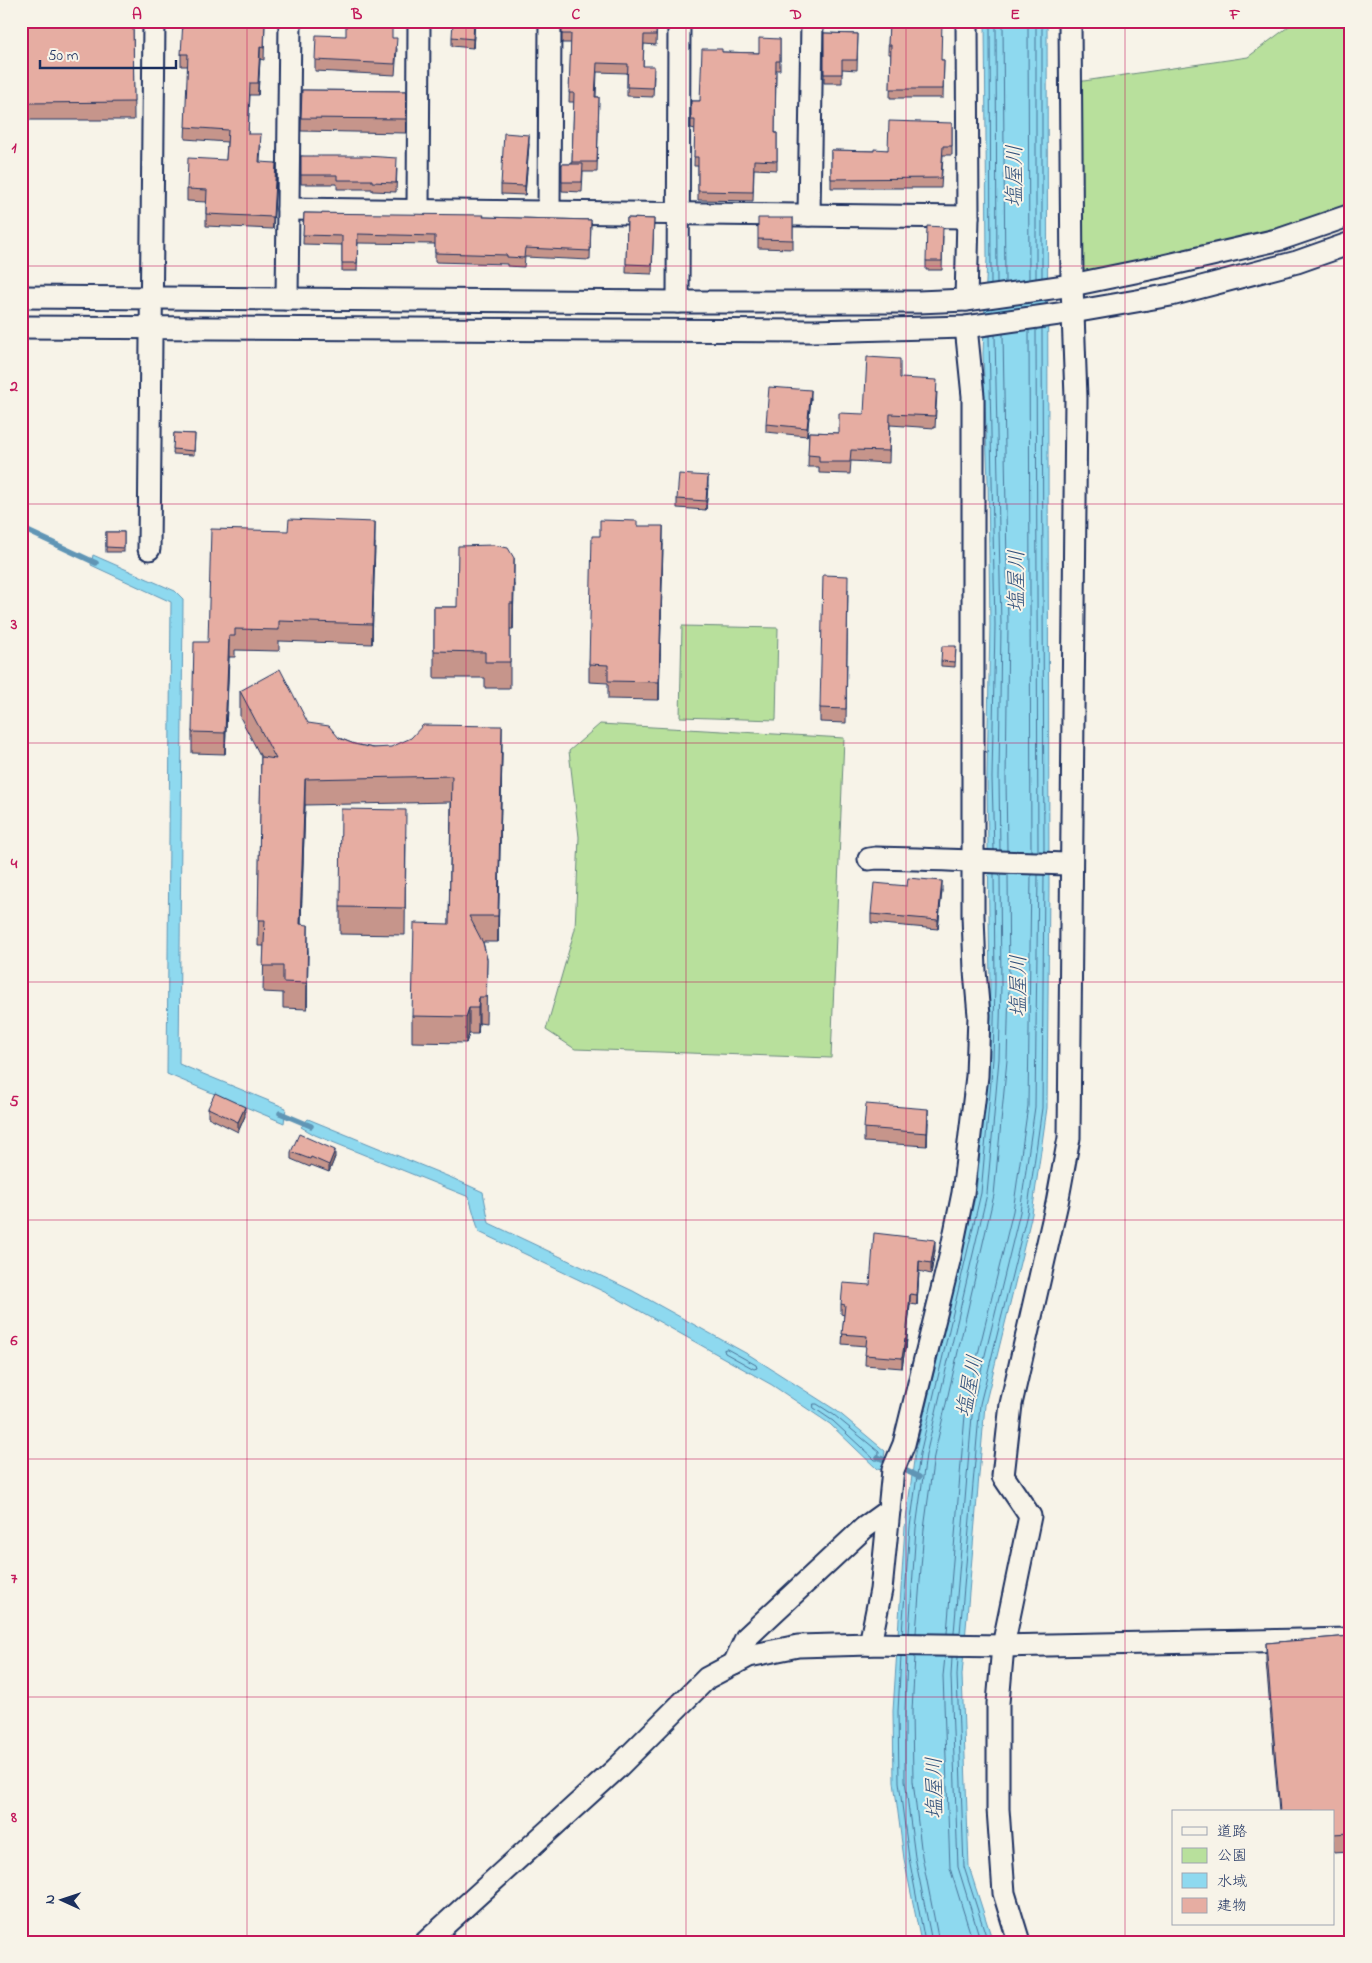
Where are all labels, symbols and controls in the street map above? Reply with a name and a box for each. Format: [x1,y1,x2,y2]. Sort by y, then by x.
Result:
text: A [132,3,142,27]
text: B [351,3,363,27]
text: C [572,3,581,27]
text: D [789,3,802,27]
text: E [1010,3,1020,27]
text: F [1229,3,1241,27]
scale bar [40,38,176,70]
text: 50 m [48,45,79,67]
text: 1 [11,136,17,160]
water label: 塩屋川 [1001,145,1031,208]
text: 2 [9,375,18,399]
water label: 塩屋川 [1003,550,1033,613]
text: 3 [10,613,18,637]
text: 4 [10,852,18,876]
water label: 塩屋川 [1005,955,1035,1018]
text: 5 [9,1090,19,1114]
text: 6 [9,1329,18,1353]
water label: 塩屋川 [950,1353,992,1420]
text: 7 [11,1567,18,1591]
water label: 塩屋川 [920,1756,952,1820]
text: 8 [10,1806,17,1830]
legend [1172,1810,1334,1926]
text: 道路 [1217,1821,1247,1843]
text: 公園 [1217,1845,1247,1867]
text: 水域 [1217,1871,1247,1893]
north arrow [38,1876,88,1926]
text: N [40,1894,61,1905]
text: 建物 [1217,1895,1247,1917]

